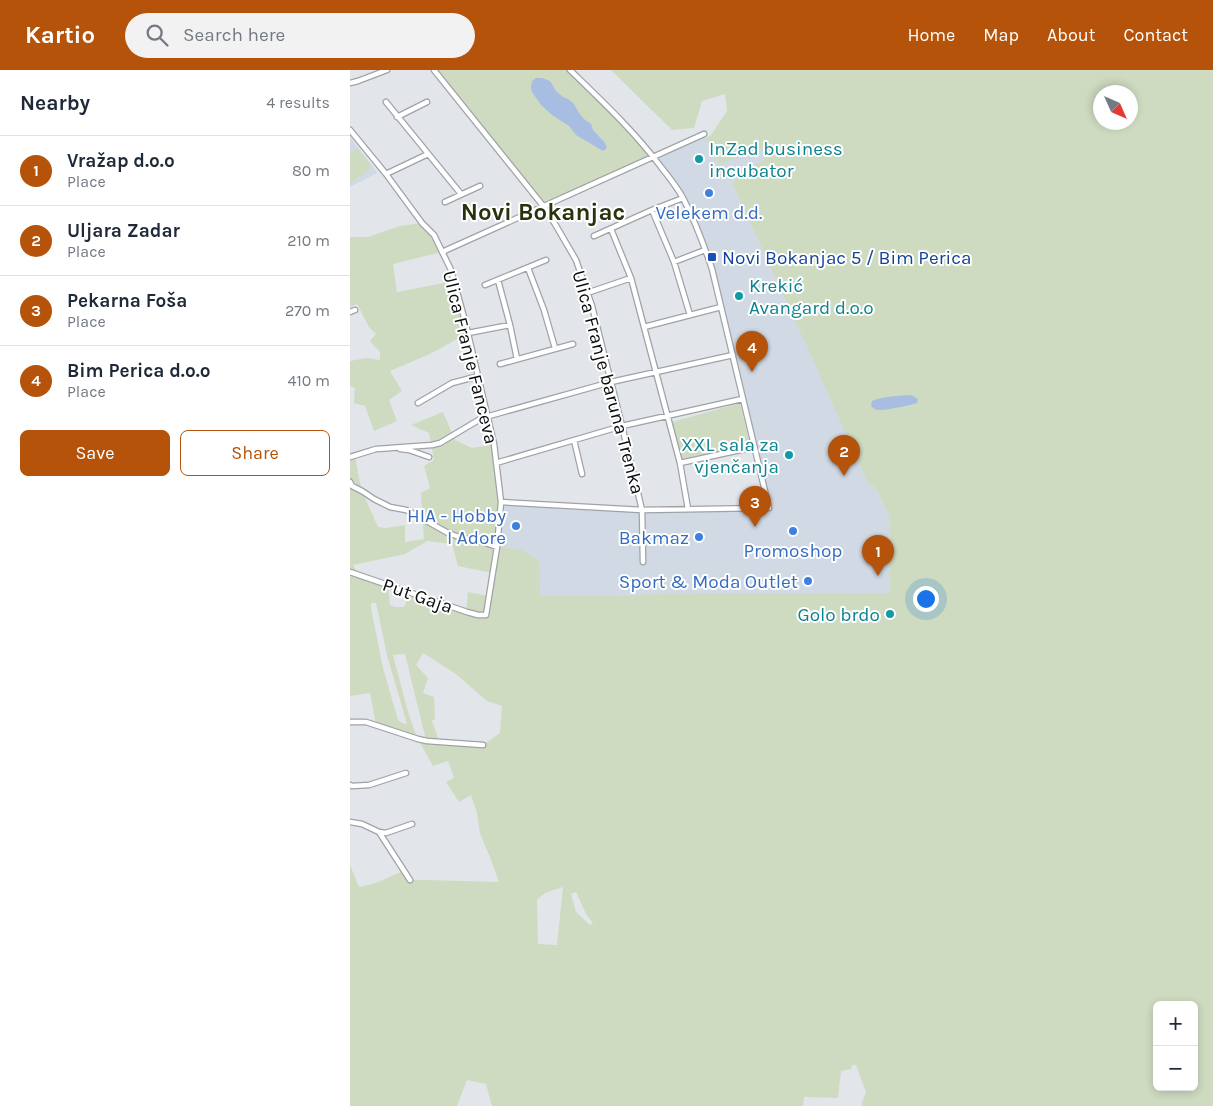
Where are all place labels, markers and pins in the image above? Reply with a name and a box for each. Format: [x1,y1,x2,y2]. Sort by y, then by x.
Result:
place label: InZad business incubator [709,138,843,182]
marker: InZad business incubator [693,153,705,165]
marker: Velekem d.d. [703,187,715,199]
place label: Velekem d.d. [656,202,762,224]
place label: Novi Bokanjac 5 / Bim Perica [722,247,971,269]
marker: Novi Bokanjac 5 / Bim Perica [706,251,718,263]
place label: Krekić Avangard d.o.o [749,275,874,319]
marker: Krekić Avangard d.o.o [733,290,745,302]
pin: 4 [736,331,768,372]
place label: XXL sala za vjenčanja [681,434,779,478]
pin: 2 [828,435,860,476]
marker: XXL sala za vjenčanja [783,449,795,461]
pin: 3 [739,486,771,527]
place label: HIA - Hobby I Adore [407,505,506,549]
marker: HIA - Hobby I Adore [510,520,522,532]
marker: Promoshop [787,525,799,537]
place label: Bakmaz [619,527,689,549]
marker: Bakmaz [693,531,705,543]
pin: 1 [862,535,894,576]
place label: Promoshop [744,540,842,562]
place label: Sport & Moda Outlet [619,571,798,593]
marker: Sport & Moda Outlet [802,575,814,587]
place label: Golo brdo [797,604,880,626]
marker: Golo brdo [884,608,896,620]

